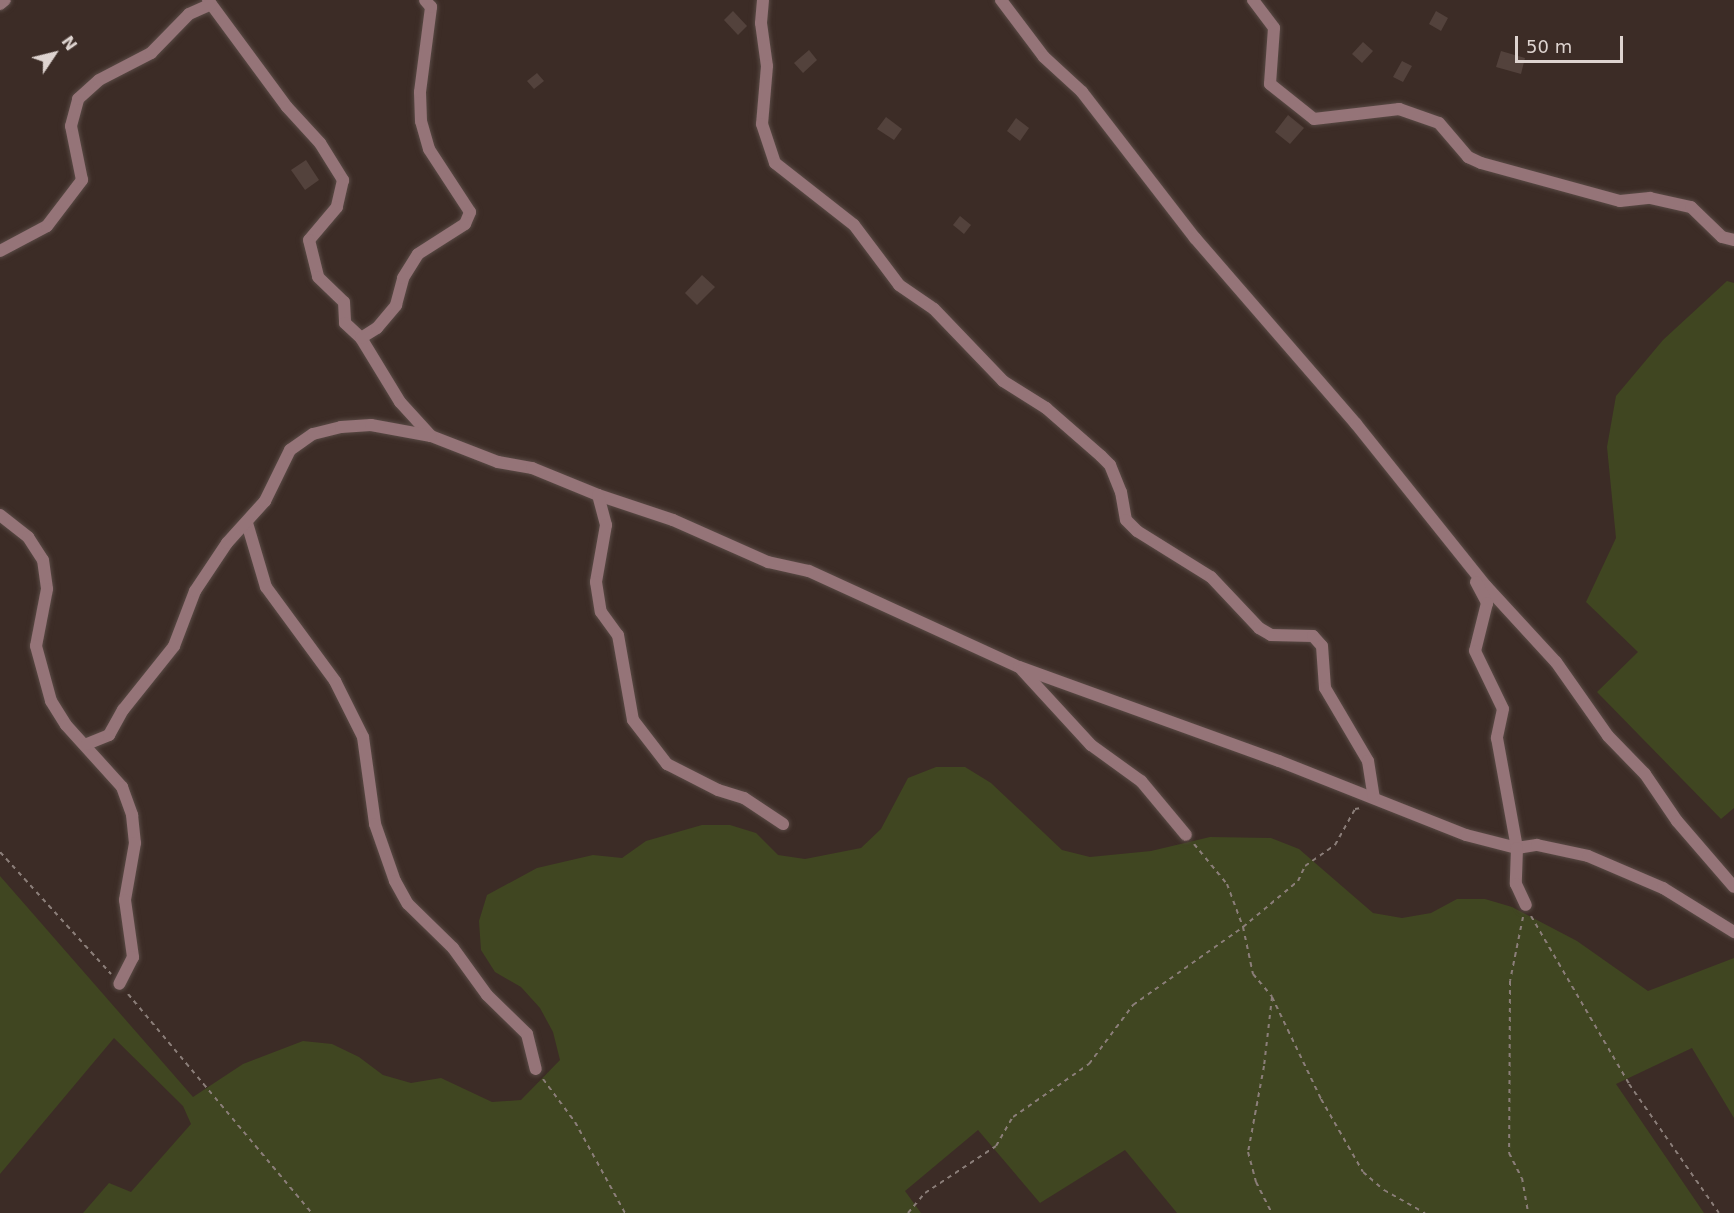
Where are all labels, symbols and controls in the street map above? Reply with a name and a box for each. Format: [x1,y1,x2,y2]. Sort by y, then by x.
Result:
north arrow [24,24,84,84]
scale bar [1518,24,1626,62]
text: N [58,32,81,54]
text: 50 m [1526,36,1572,57]

